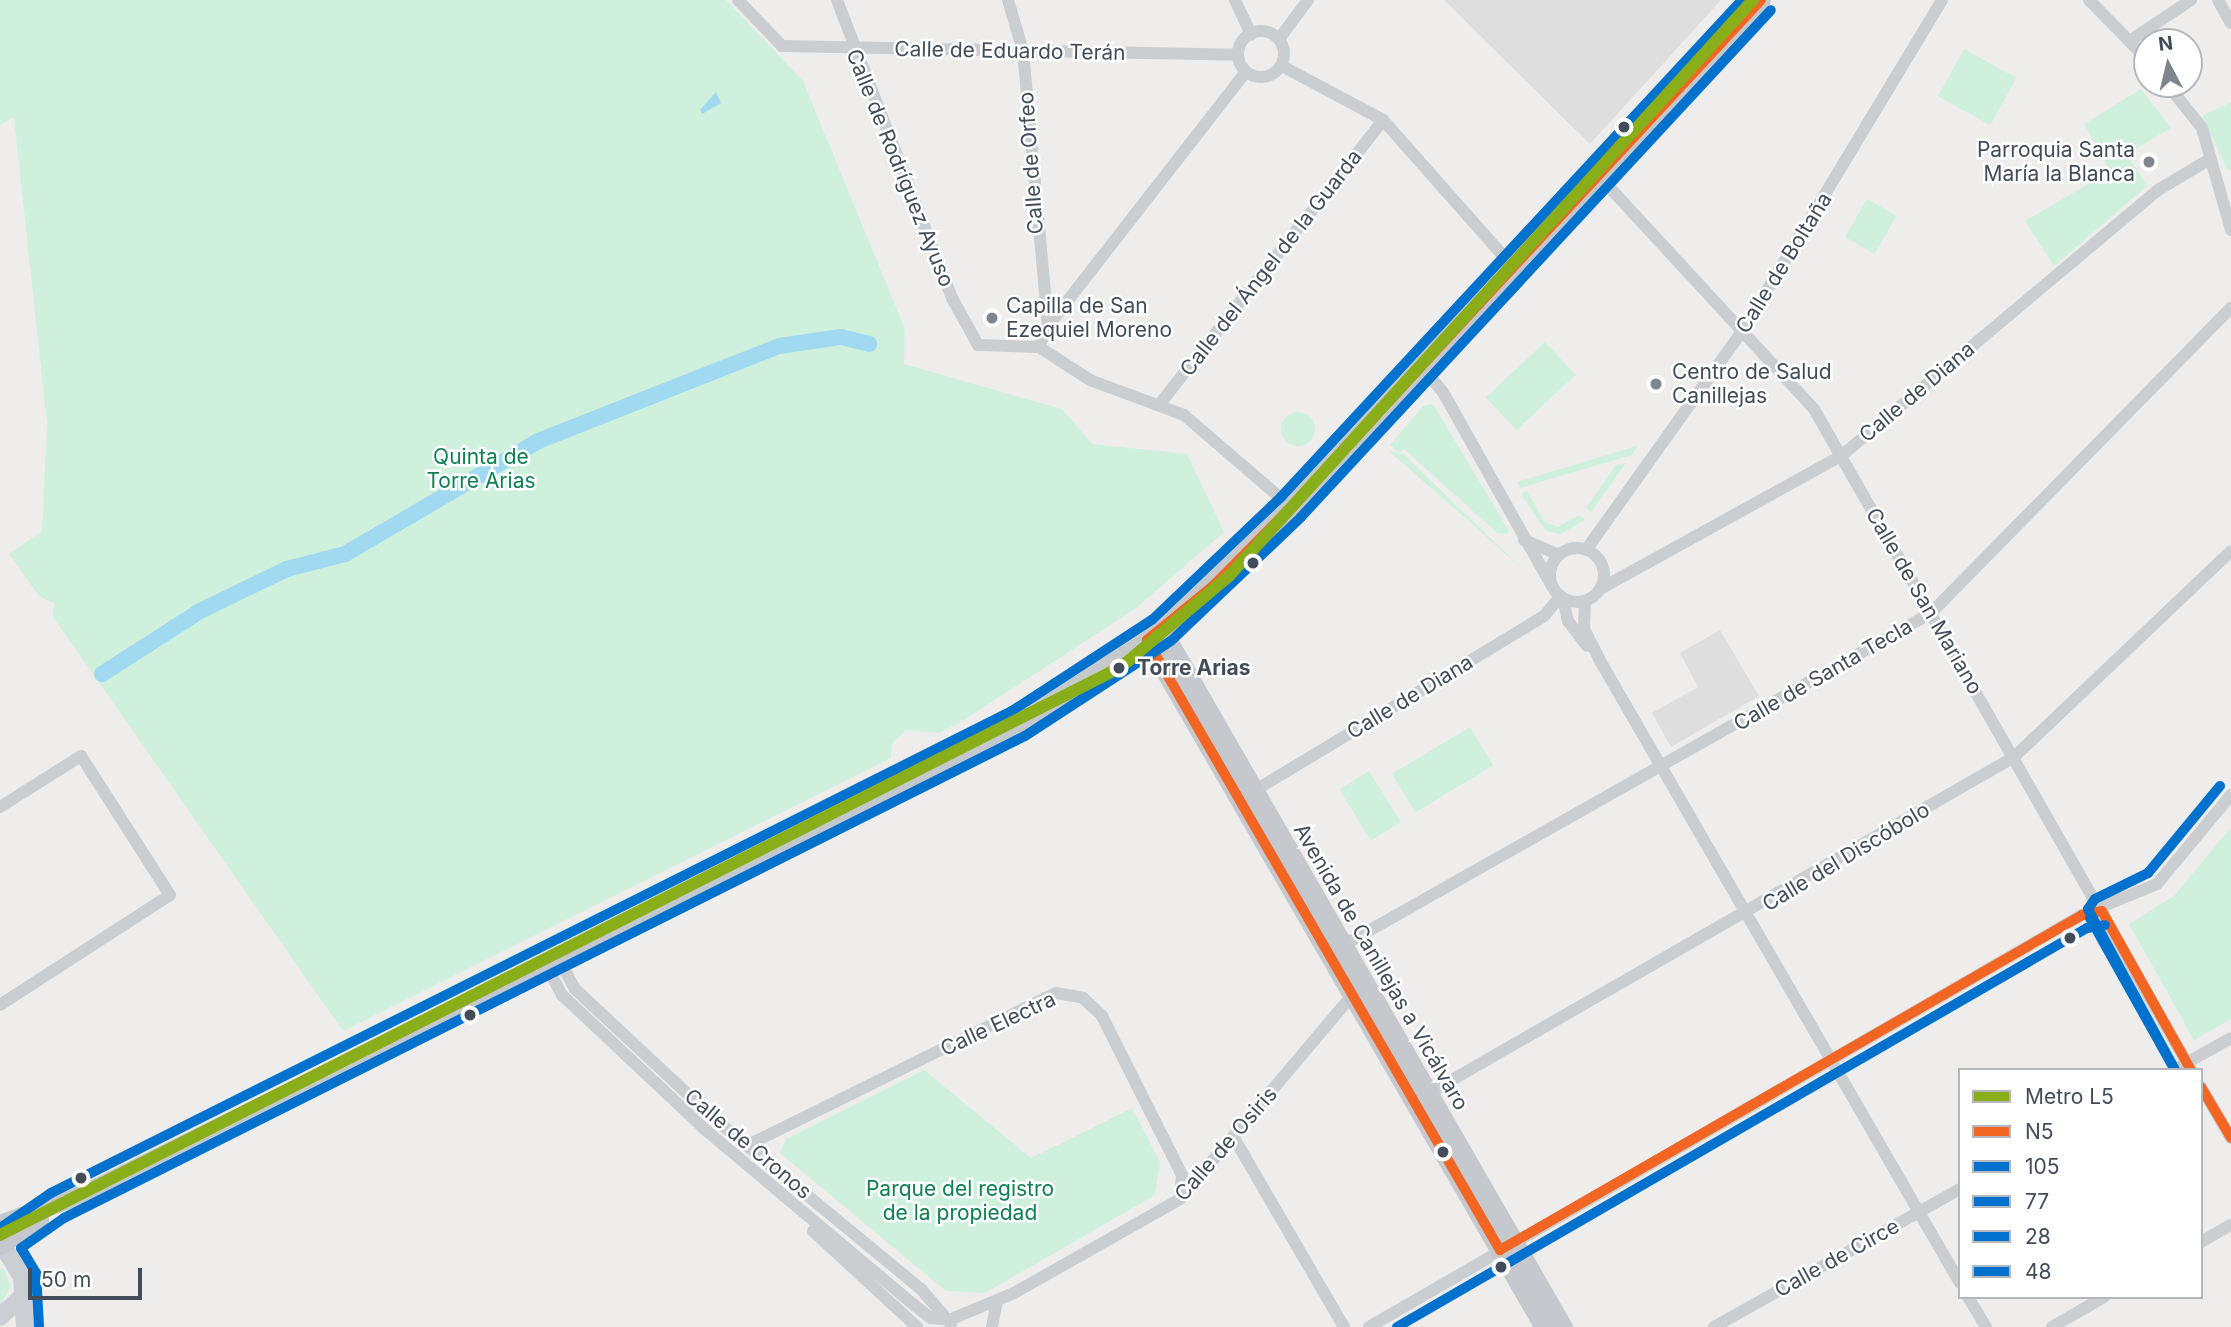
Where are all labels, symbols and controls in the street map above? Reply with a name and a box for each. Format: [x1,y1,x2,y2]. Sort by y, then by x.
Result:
north arrow [2133,28,2203,98]
text: N [2157,31,2174,56]
street label: Calle de Eduardo Terán [894,36,1126,66]
street label: Calle de Rodríguez Ayuso [841,45,959,291]
street label: Calle de Orfeo [1013,91,1049,235]
unlabelled marker [1617,120,1631,134]
place label: Parroquia Santa María la Blanca [1977,137,2135,187]
street label: Calle del Ángel de la Guarda [1175,145,1367,381]
marker: Parroquia Santa María la Blanca [2141,154,2157,170]
street label: Calle de Boltaña [1731,188,1837,338]
place label: Capilla de San Ezequiel Moreno [1006,293,1172,343]
marker: Capilla de San Ezequiel Moreno [984,310,1000,326]
street label: Calle de Diana [1854,336,1980,448]
place label: Centro de Salud Canillejas [1672,359,1832,409]
marker: Centro de Salud Canillejas [1646,374,1666,394]
park label: Quinta de Torre Arias [426,444,536,494]
street label: Calle de San Mariano [1860,503,1988,699]
unlabelled marker [1246,556,1260,570]
street label: Calle de Santa Tecla [1729,614,1917,736]
street label: Calle de Diana [1342,649,1478,745]
place label: Torre Arias [1137,655,1251,681]
marker: Torre Arias [1107,656,1131,680]
street label: Calle del Discóbolo [1758,797,1934,917]
street label: Avenida de Canillejas a Vicálvaro [1288,819,1474,1115]
unlabelled marker [2063,931,2077,945]
street label: Calle Electra [936,986,1060,1062]
unlabelled marker [463,1008,477,1022]
legend [1958,1068,2203,1299]
street label: Calle de Osiris [1170,1082,1282,1206]
street label: Calle de Cronos [679,1084,817,1204]
text: Metro L5 [2025,1084,2114,1109]
text: N5 [2025,1119,2054,1144]
unlabelled marker [1436,1145,1450,1159]
text: 105 [2025,1154,2060,1179]
unlabelled marker [74,1171,88,1185]
park label: Parque del registro de la propiedad [866,1176,1054,1226]
text: 77 [2025,1189,2049,1214]
street label: Calle de Circe [1770,1213,1904,1303]
text: 28 [2025,1224,2051,1249]
scale bar [32,1254,145,1298]
text: 48 [2025,1259,2052,1284]
unlabelled marker [1494,1260,1508,1274]
text: 50 m [41,1267,91,1292]

